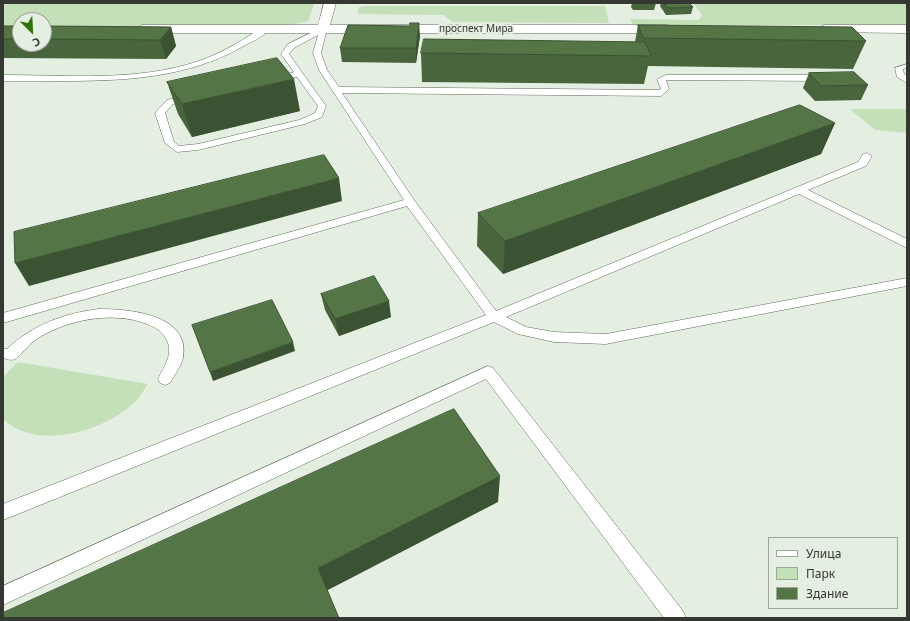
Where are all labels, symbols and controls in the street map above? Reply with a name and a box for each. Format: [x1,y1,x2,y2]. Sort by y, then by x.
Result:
north arrow [12,12,52,52]
street label: проспект Мира [439,23,513,35]
text: С [30,34,43,51]
legend [768,537,898,609]
text: Улица [806,545,841,562]
text: Парк [806,565,835,582]
text: Здание [806,585,848,602]

